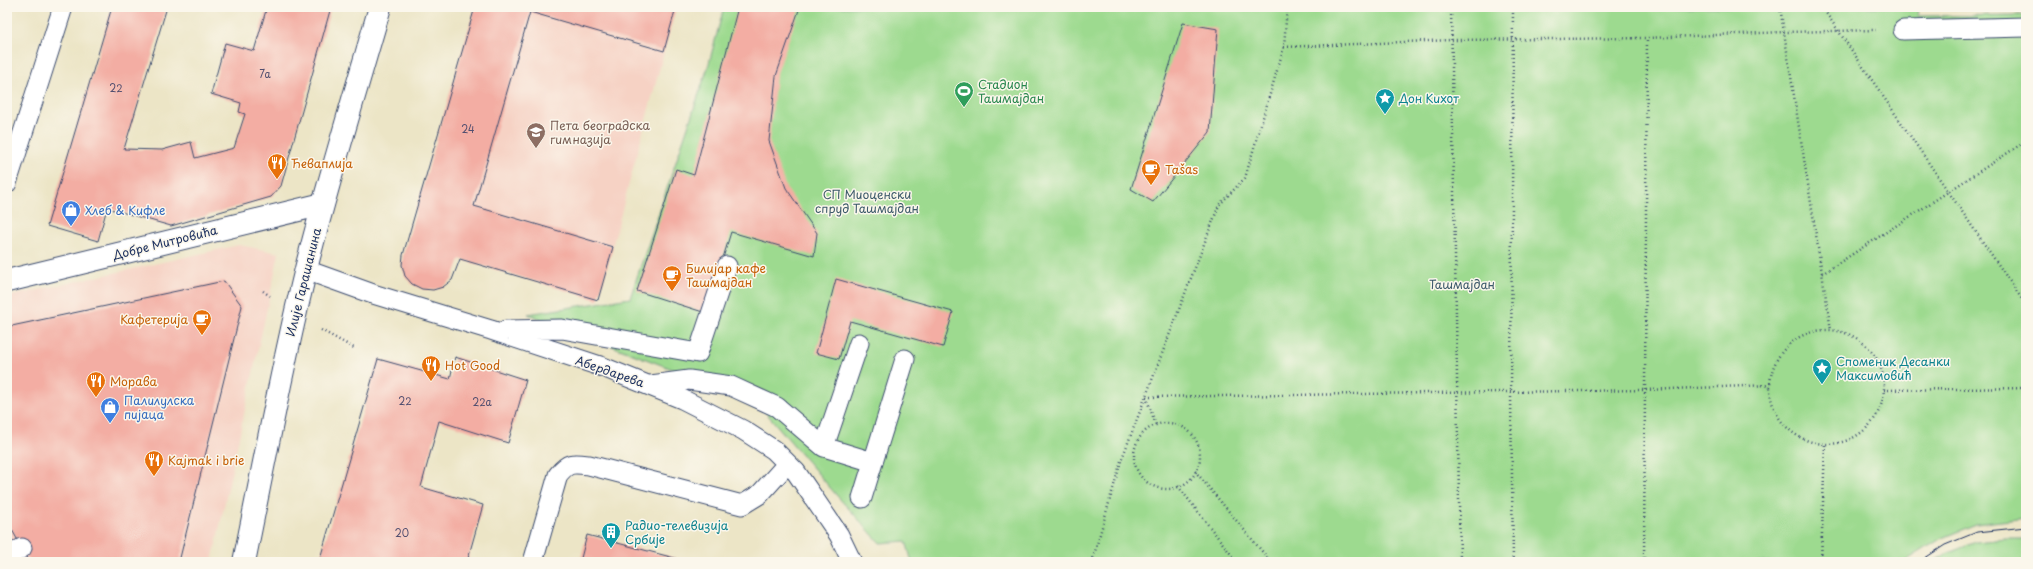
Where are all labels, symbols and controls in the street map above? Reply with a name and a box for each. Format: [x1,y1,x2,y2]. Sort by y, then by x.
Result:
house number: 7a [259,66,271,81]
place label: Стадион Ташмајдан [978,75,1044,107]
house number: 22 [109,80,123,95]
sports icon: Стадион Ташмајдан [953,80,975,108]
place icon: Дон Кихот [1374,87,1396,115]
place label: Дон Кихот [1398,89,1459,107]
place label: Пета београдска гимназија [550,116,651,148]
house number: 24 [461,121,475,136]
school or university icon: Пета београдска гимназија [525,121,547,149]
restaurant icon: Ћеваплија [266,152,288,180]
place label: Ћеваплија [291,154,353,172]
cafe icon: Tašas [1140,158,1162,186]
place label: Tašas [1165,160,1198,178]
park label: СП Миоценски спруд Ташмајдан [815,185,919,217]
shop icon: Хлеб & Кифле [60,199,82,227]
place label: Хлеб & Кифле [85,201,165,219]
street label: Добре Митровића [110,220,220,264]
street label: Илије Гарашанина [281,225,325,338]
place label: Билијар кафе Ташмајдан [686,259,766,291]
cafe icon: Билијар кафе Ташмајдан [661,264,683,292]
park label: Ташмајдан [1429,275,1495,293]
cafe icon: Кафетерија [191,308,213,336]
place label: Кафетерија [120,310,188,328]
street label: Абердарева [573,351,647,391]
place label: Споменик Десанки Максимовић [1836,352,1950,384]
restaurant icon: Hot Good [420,354,442,382]
place label: Hot Good [445,356,500,374]
place icon: Споменик Десанки Максимовић [1811,357,1833,385]
restaurant icon: Морава [85,370,107,398]
place label: Морава [110,372,158,390]
place label: Палилулска пијаца [124,391,195,423]
house number: 22 [398,393,412,408]
house number: 22a [472,394,493,409]
shop icon: Палилулска пијаца [99,396,121,424]
restaurant icon: Kajmak i brie [143,449,165,477]
place label: Kajmak i brie [168,451,244,469]
place label: Радио-телевизија Србије [625,516,729,548]
building icon: Радио-телевизија Србије [600,521,622,549]
house number: 20 [395,525,409,540]

